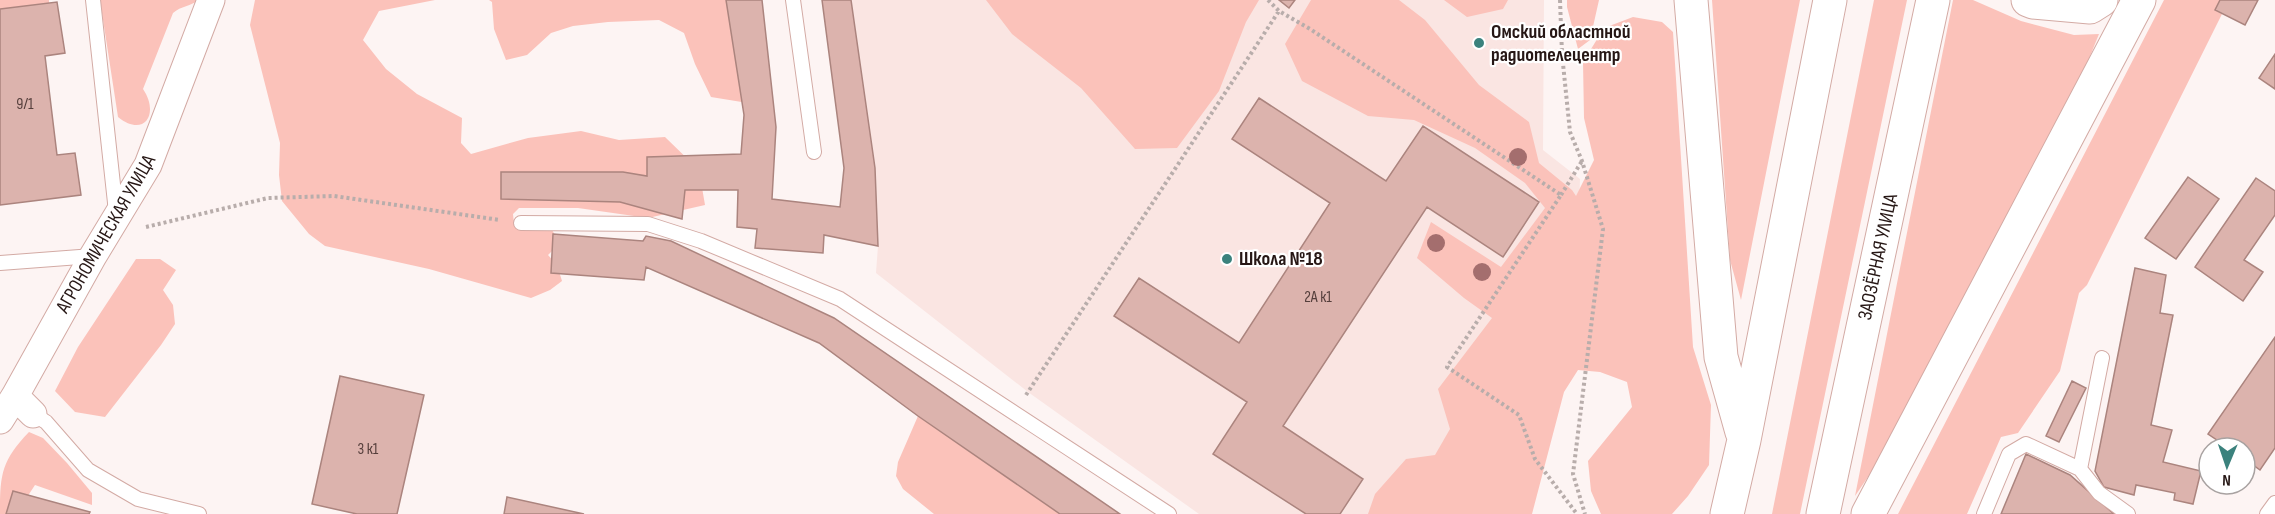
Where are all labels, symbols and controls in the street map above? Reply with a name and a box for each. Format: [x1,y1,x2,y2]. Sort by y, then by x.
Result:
place label: Омский областной радиотелецентр [1491,20,1631,67]
marker: Омский областной радиотелецентр [1472,36,1486,50]
house number: 9/1 [16,95,34,114]
street label: АГРОНОМИЧЕСКАЯ УЛИЦА [50,150,161,318]
street label: ЗАОЗЁРНАЯ УЛИЦА [1853,191,1903,322]
place label: Школа №18 [1239,247,1323,271]
marker: Школа №18 [1220,252,1234,266]
house number: 2А к1 [1304,288,1332,307]
north arrow [2197,436,2257,496]
house number: 3 к1 [358,440,379,459]
text: N [2222,470,2231,489]

